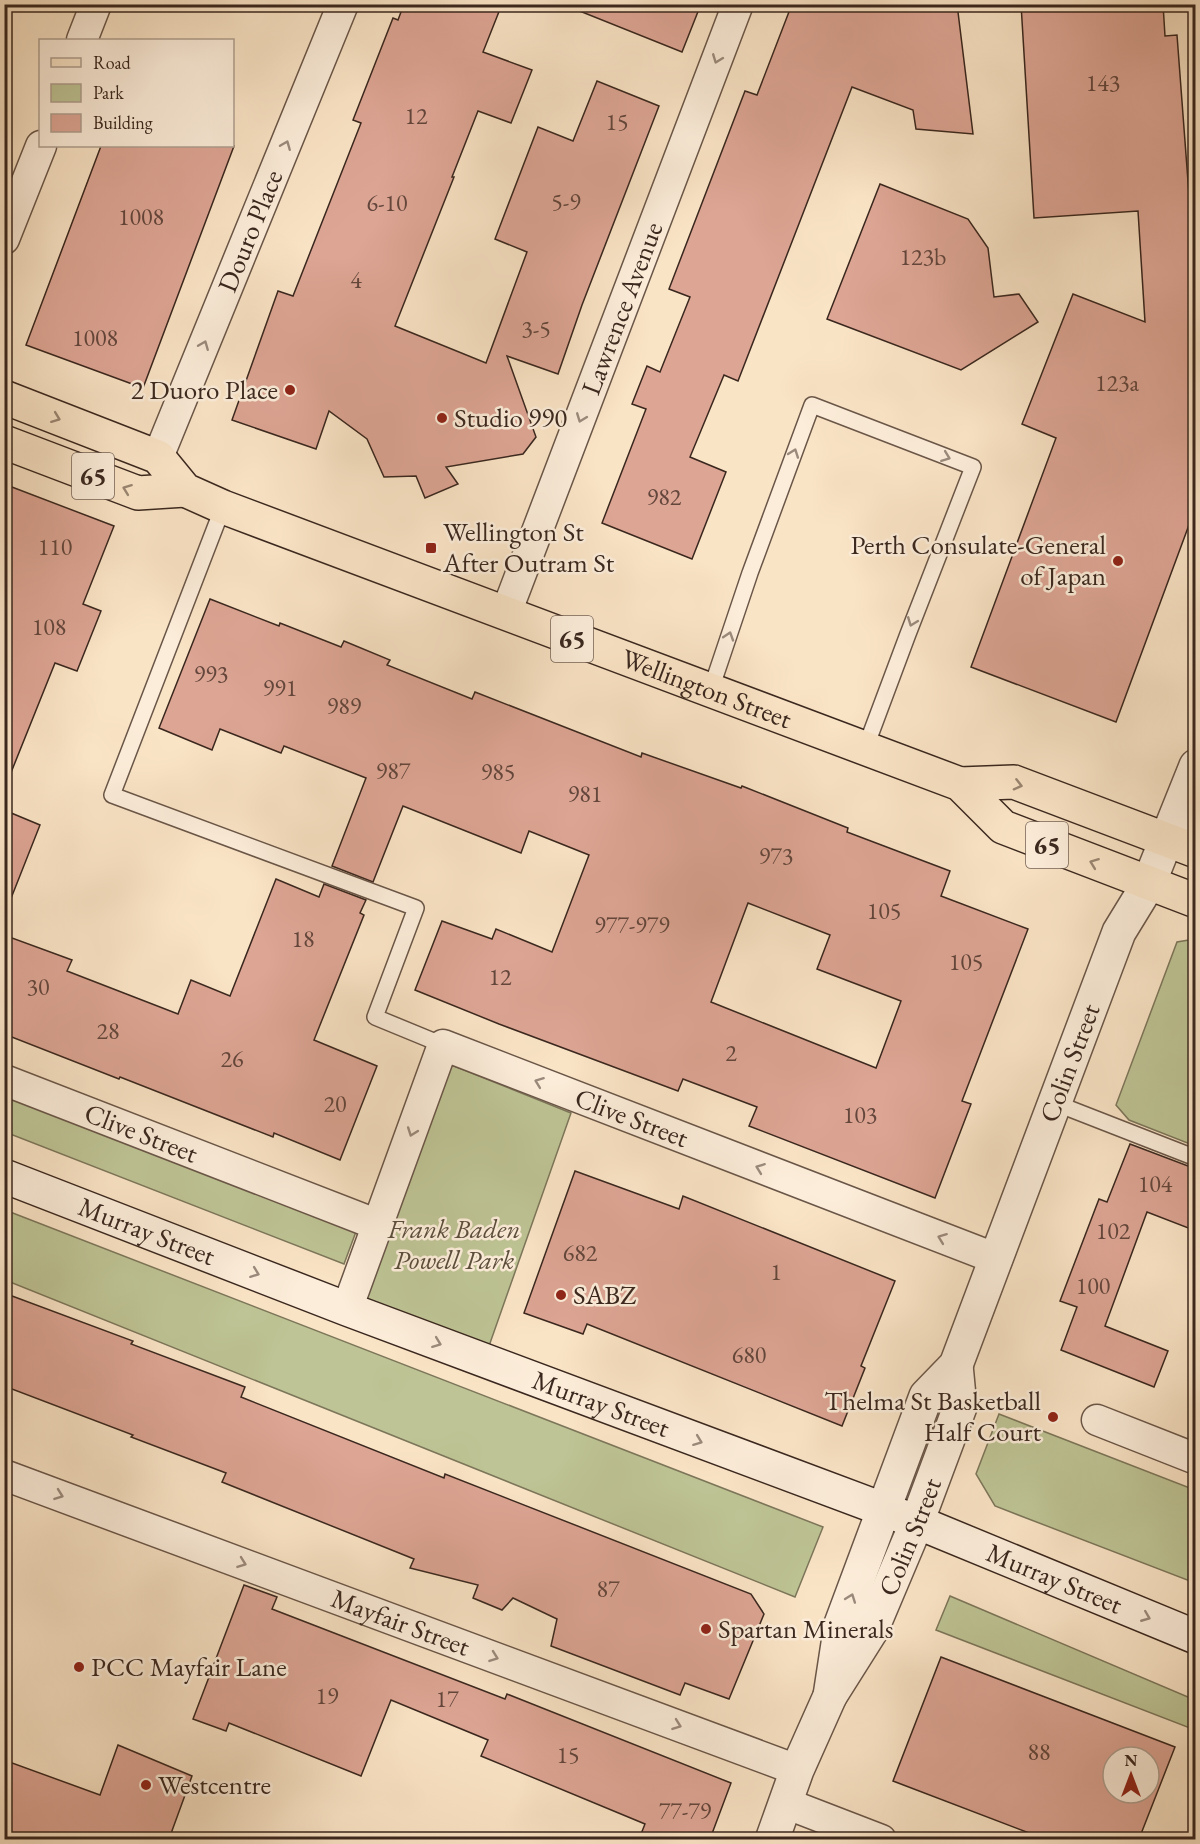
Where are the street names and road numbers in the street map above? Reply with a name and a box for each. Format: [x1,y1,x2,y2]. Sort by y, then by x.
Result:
street label: Douro Place [209,165,290,297]
street label: Lawrence Avenue [573,217,670,400]
road number: 65 [72,453,114,499]
road number: 65 [551,616,593,662]
street label: Wellington Street [617,640,797,736]
road number: 65 [1026,822,1068,868]
street label: Colin Street [1031,998,1108,1127]
street label: Clive Street [570,1080,694,1155]
street label: Clive Street [80,1095,203,1171]
street label: Murray Street [73,1189,221,1273]
street label: Murray Street [528,1362,675,1445]
street label: Colin Street [870,1472,949,1601]
street label: Murray Street [981,1535,1128,1622]
street label: Mayfair Street [326,1580,475,1664]

